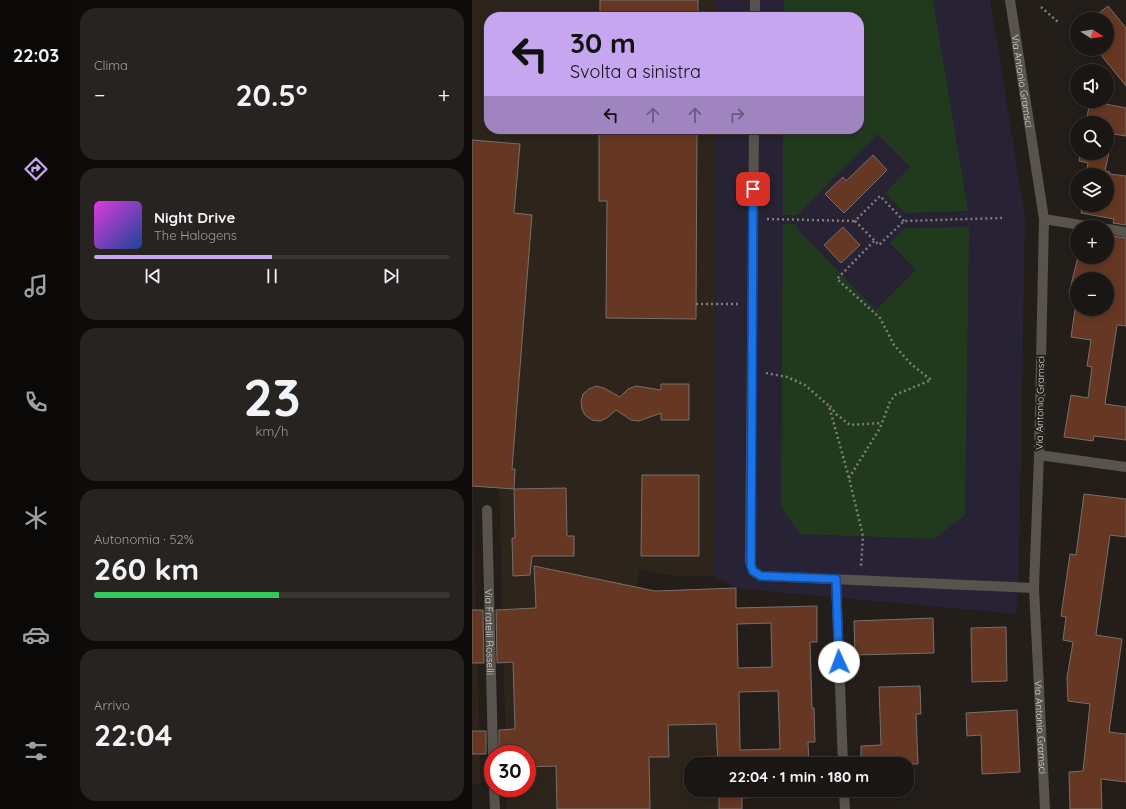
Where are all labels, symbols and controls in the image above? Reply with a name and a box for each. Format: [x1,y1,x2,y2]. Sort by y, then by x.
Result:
north arrow [1070,12,1114,56]
map controls [1070,12,1114,316]
text: 30 m [570,25,636,60]
icon: left [504,28,556,80]
street label: Via Antonio Gramsci [1009,34,1036,128]
text: 22:03 [13,44,59,67]
text: Clima [94,57,128,73]
text: Svolta a sinistra [570,60,701,83]
button: sound [1070,64,1114,108]
text: 20.5° [236,76,308,114]
text: − [94,81,105,109]
text: + [438,81,450,109]
icon: left [600,104,622,126]
icon: ahead [642,104,664,126]
icon: ahead [684,104,706,126]
icon: right [726,104,748,126]
button: search [1070,116,1114,160]
icon: directions [22,155,50,183]
button: layers [1070,168,1114,212]
pin [736,172,770,206]
icon: arrive [742,178,764,200]
text: Night Drive [154,208,235,227]
button: + [1070,220,1114,264]
text: The Halogens [154,227,237,243]
icon: previous [142,265,164,287]
icon: pause [261,265,283,287]
icon: next [380,265,402,287]
icon: music [22,272,50,300]
button: − [1070,272,1114,316]
street label: Via Antonio Gramsci [1033,356,1047,450]
text: 23 [243,364,301,429]
icon: phone [22,388,50,416]
text: km/h [256,423,288,439]
icon: climate [22,504,50,532]
text: Autonomia · 52% [94,531,194,547]
text: 260 km [94,550,199,588]
street label: Via Fratelli Rosselli [482,589,498,675]
icon: car [22,621,50,649]
position arrow [818,641,860,683]
street label: Via Antonio Gramsci [1032,680,1050,774]
text: Arrivo [94,697,130,713]
text: 22:04 [94,716,172,754]
icon: filters [22,737,50,765]
speed limit sign: 30 [484,745,536,797]
text: 22:04 · 1 min · 180 m [729,767,869,786]

